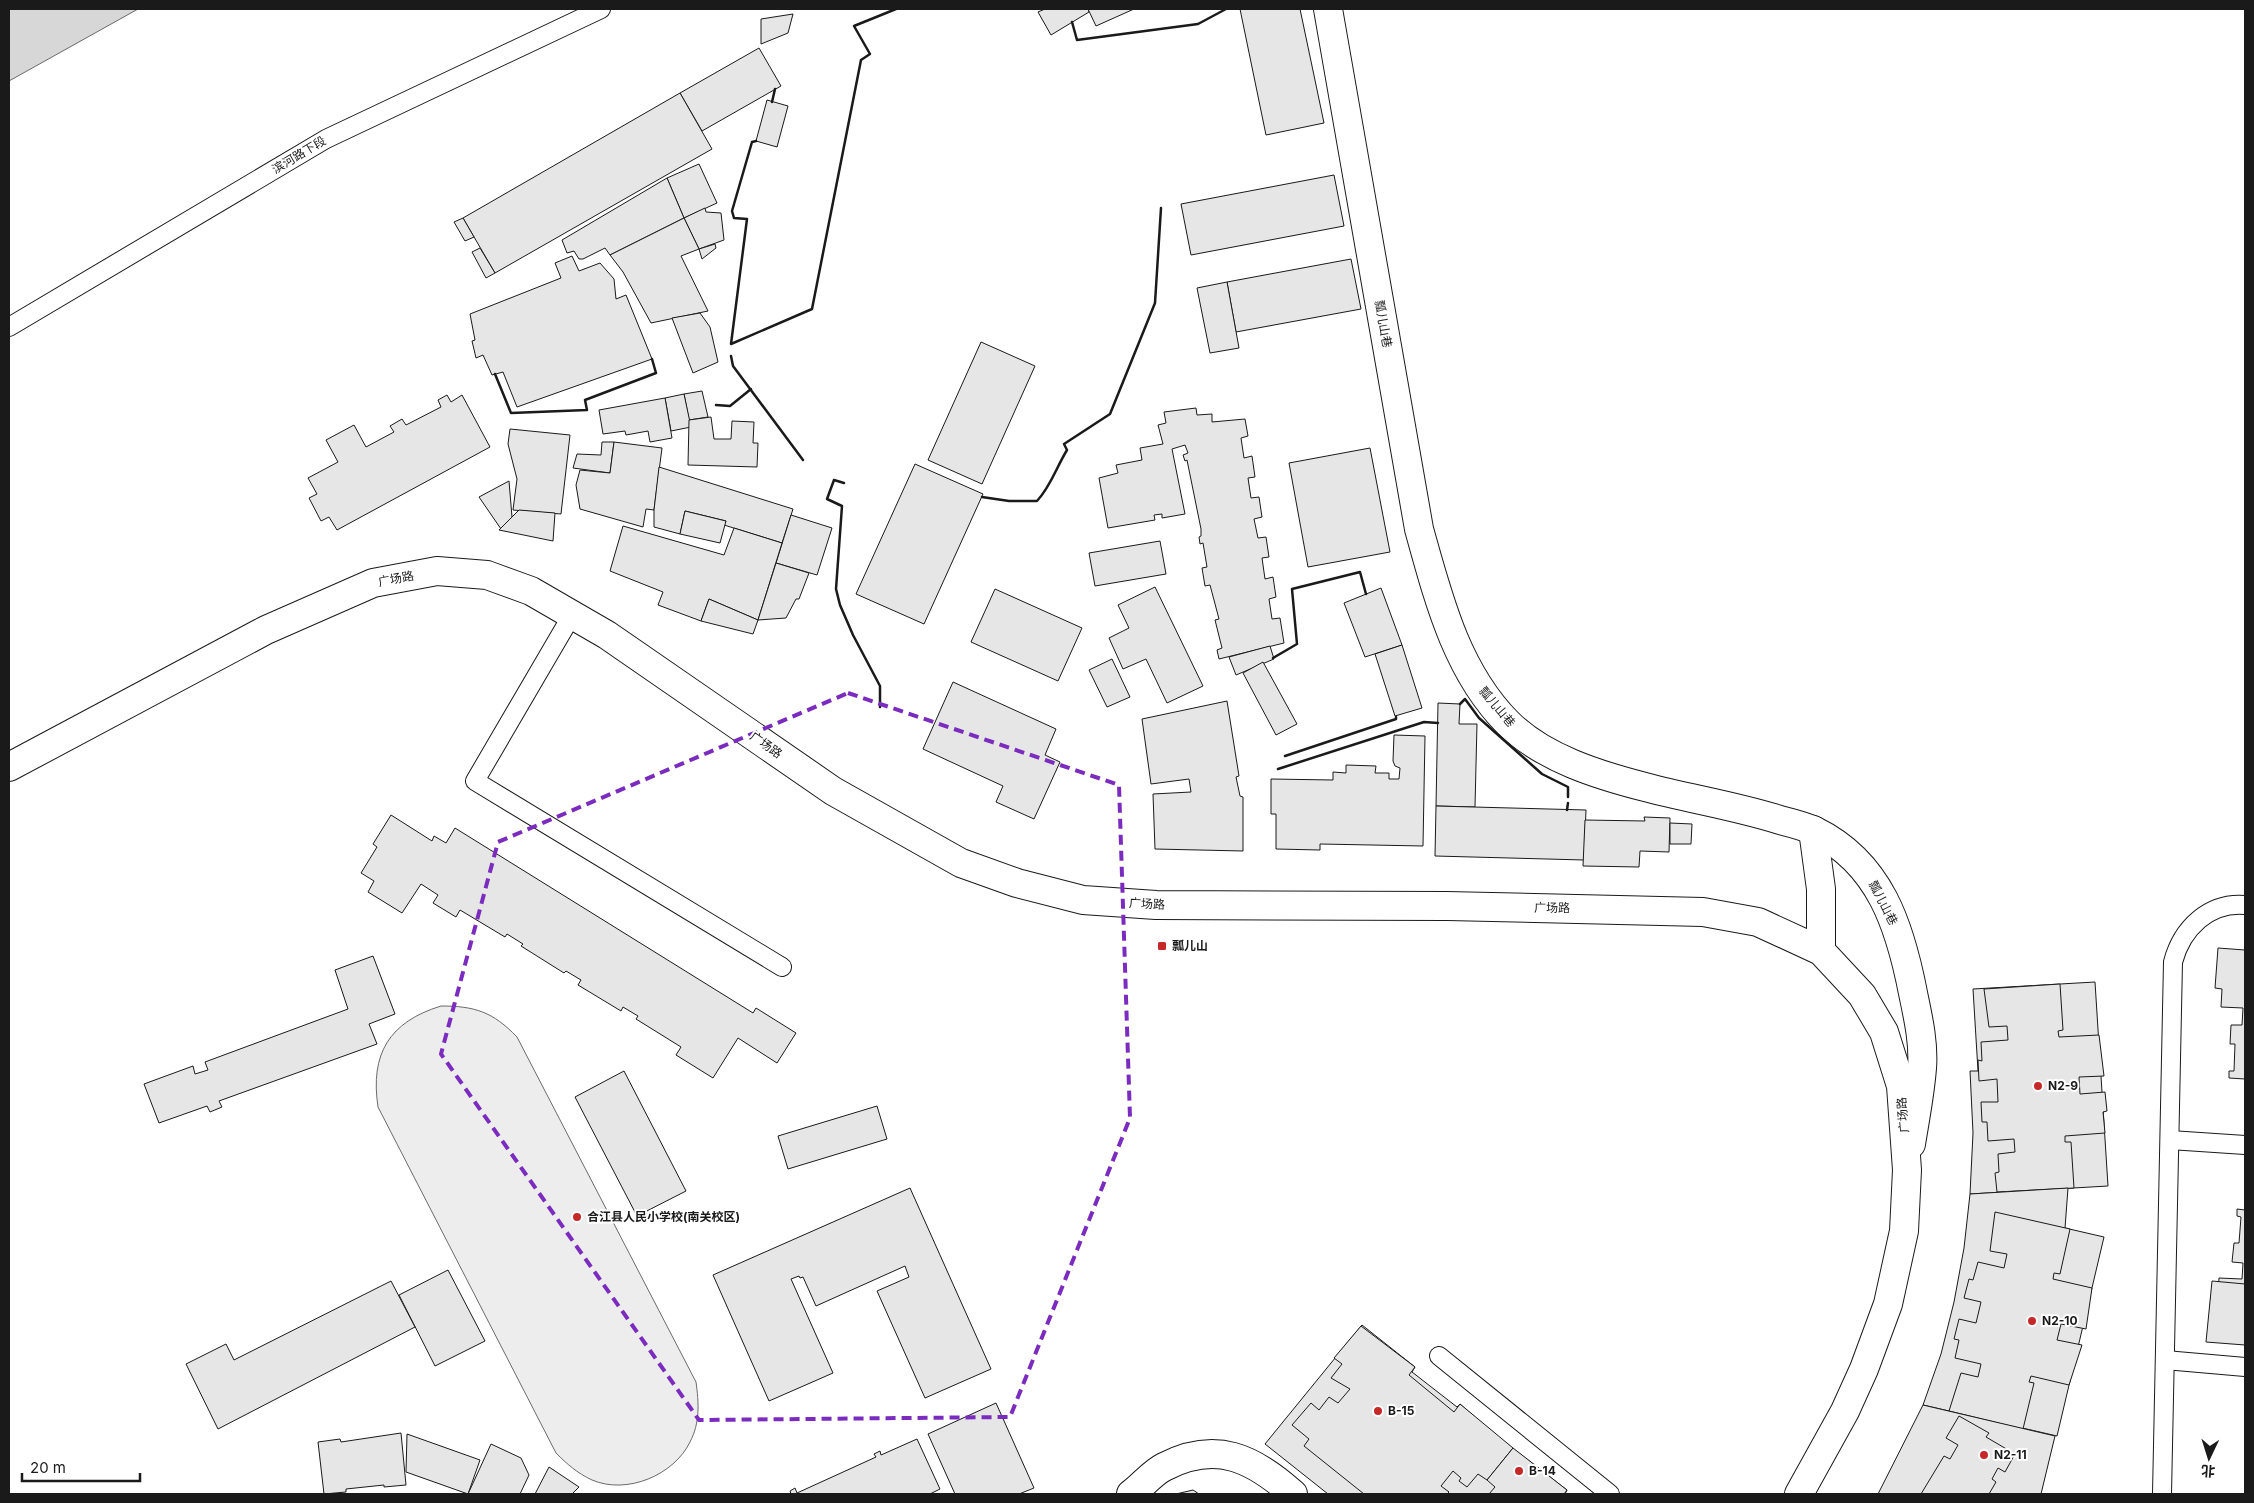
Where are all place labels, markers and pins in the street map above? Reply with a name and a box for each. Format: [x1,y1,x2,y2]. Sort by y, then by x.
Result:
place label: 瓢儿山 [1172,938,1208,953]
marker: 瓢儿山 [1156,940,1168,952]
place label: N2-9 [2048,1078,2078,1093]
marker: N2-9 [2032,1080,2044,1092]
place label: 合江县人民小学校(南关校区) [587,1209,740,1224]
marker: 合江县人民小学校(南关校区) [571,1211,583,1223]
place label: N2-10 [2042,1313,2078,1328]
marker: N2-10 [2026,1315,2038,1327]
place label: B-15 [1388,1403,1415,1418]
marker: B-15 [1372,1405,1384,1417]
place label: N2-11 [1994,1447,2027,1462]
marker: N2-11 [1978,1449,1990,1461]
place label: B-14 [1529,1463,1556,1478]
marker: B-14 [1513,1465,1525,1477]

